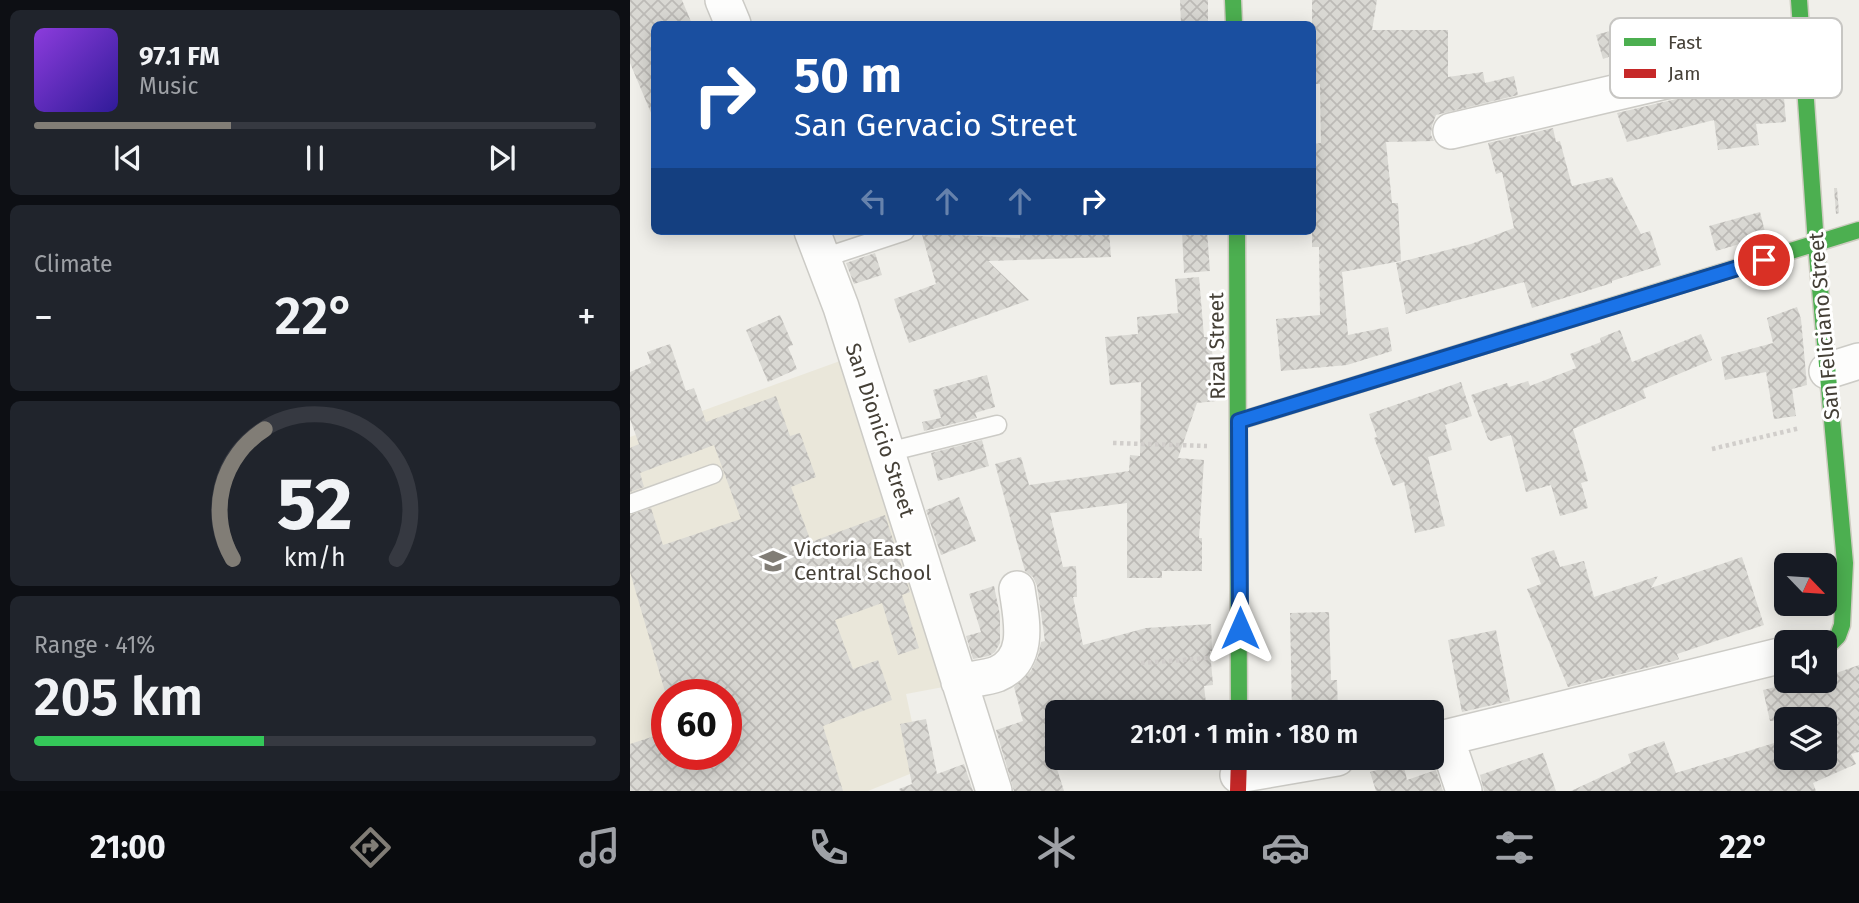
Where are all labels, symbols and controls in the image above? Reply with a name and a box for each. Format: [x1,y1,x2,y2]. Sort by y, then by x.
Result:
legend [1610,18,1842,98]
text: Fast [1668,31,1702,54]
text: 97.1 FM [139,41,220,72]
text: 50 m [794,46,902,105]
icon: right [679,49,770,140]
text: Jam [1668,62,1700,85]
text: Music [139,72,199,100]
text: San Gervacio Street [794,106,1077,144]
icon: previous [109,139,147,177]
icon: pause [296,139,334,177]
icon: next [483,139,521,177]
icon: left [855,182,893,220]
icon: ahead [928,182,966,220]
icon: ahead [1001,182,1039,220]
icon: right [1074,182,1112,220]
pin [1734,230,1794,290]
street label: San Feliciano Street [1803,231,1845,421]
icon: arrive [1745,241,1783,279]
text: Climate [34,250,113,278]
text: 22° [275,285,355,348]
street label: Rizal Street [1203,292,1231,400]
text: − [34,294,53,340]
text: + [577,294,596,340]
street label: San Dionicio Street [840,340,921,521]
text: 52 [277,462,353,549]
place label: Victoria East Central School [794,536,931,586]
text: km/h [284,543,346,573]
school or university icon: Victoria East Central School [758,546,788,576]
north arrow [1774,553,1838,616]
map controls [1774,553,1837,770]
position arrow [1203,591,1277,665]
button: sound [1774,630,1837,693]
text: Range · 41% [34,631,155,659]
text: 205 km [34,666,203,729]
speed limit sign: 60 [651,679,742,770]
button: layers [1774,707,1837,770]
text: 21:01 · 1 min · 180 m [1131,719,1358,750]
icon: directions [346,823,395,872]
icon: music [575,823,624,872]
icon: phone [804,823,853,872]
icon: climate [1032,823,1081,872]
icon: car [1261,823,1310,872]
icon: filters [1490,823,1539,872]
text: 21:00 [90,828,166,866]
text: 22° [1719,828,1769,866]

